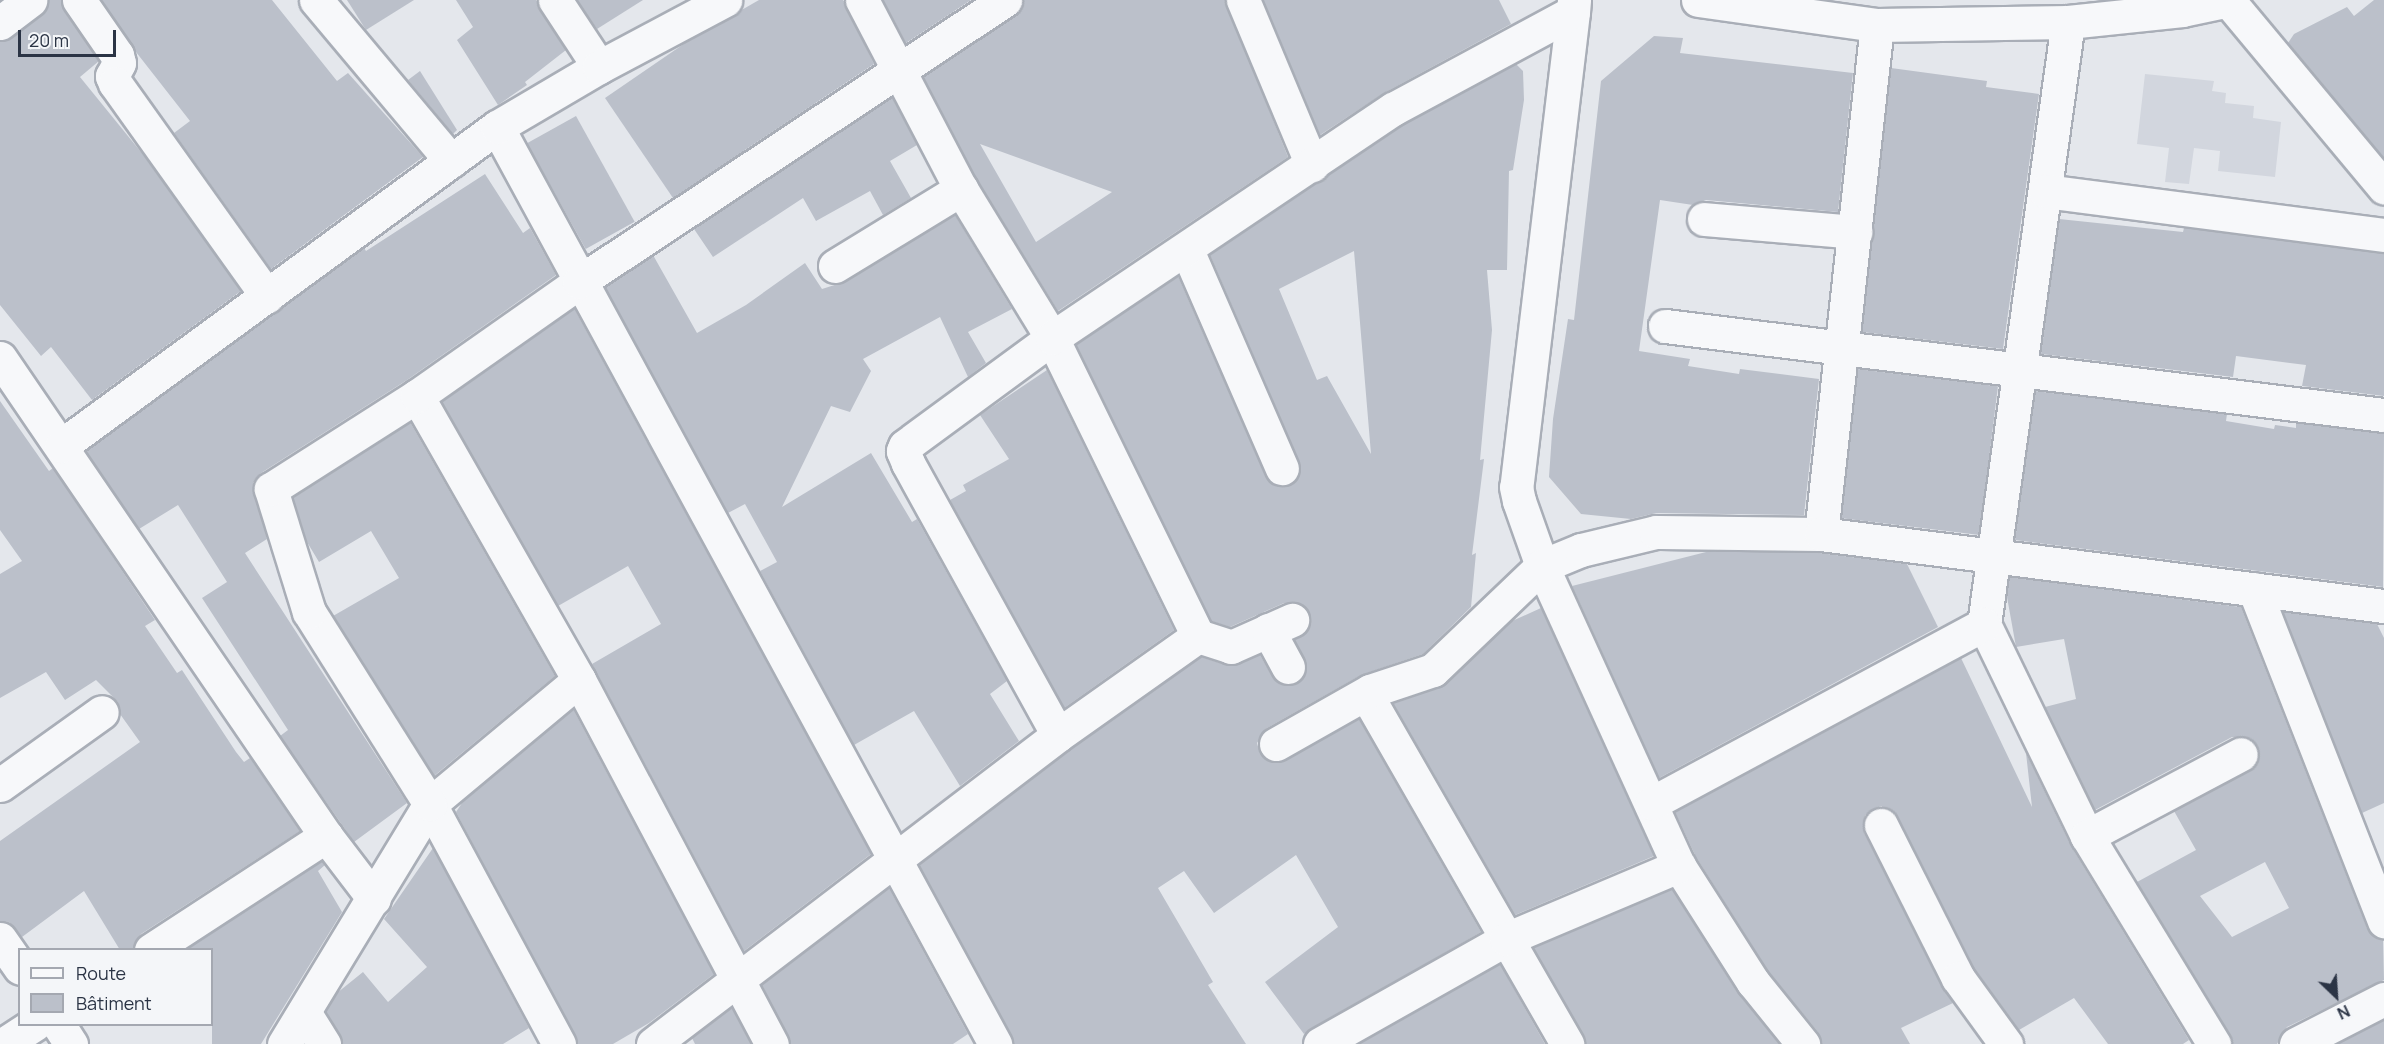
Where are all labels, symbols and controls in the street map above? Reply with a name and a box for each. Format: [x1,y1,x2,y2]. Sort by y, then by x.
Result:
scale bar [21,18,118,56]
text: 20 m [29,28,69,52]
legend [18,948,213,1026]
text: Route [76,961,126,985]
north arrow [2306,966,2366,1026]
text: Bâtiment [76,991,152,1015]
text: N [2334,1000,2353,1025]

